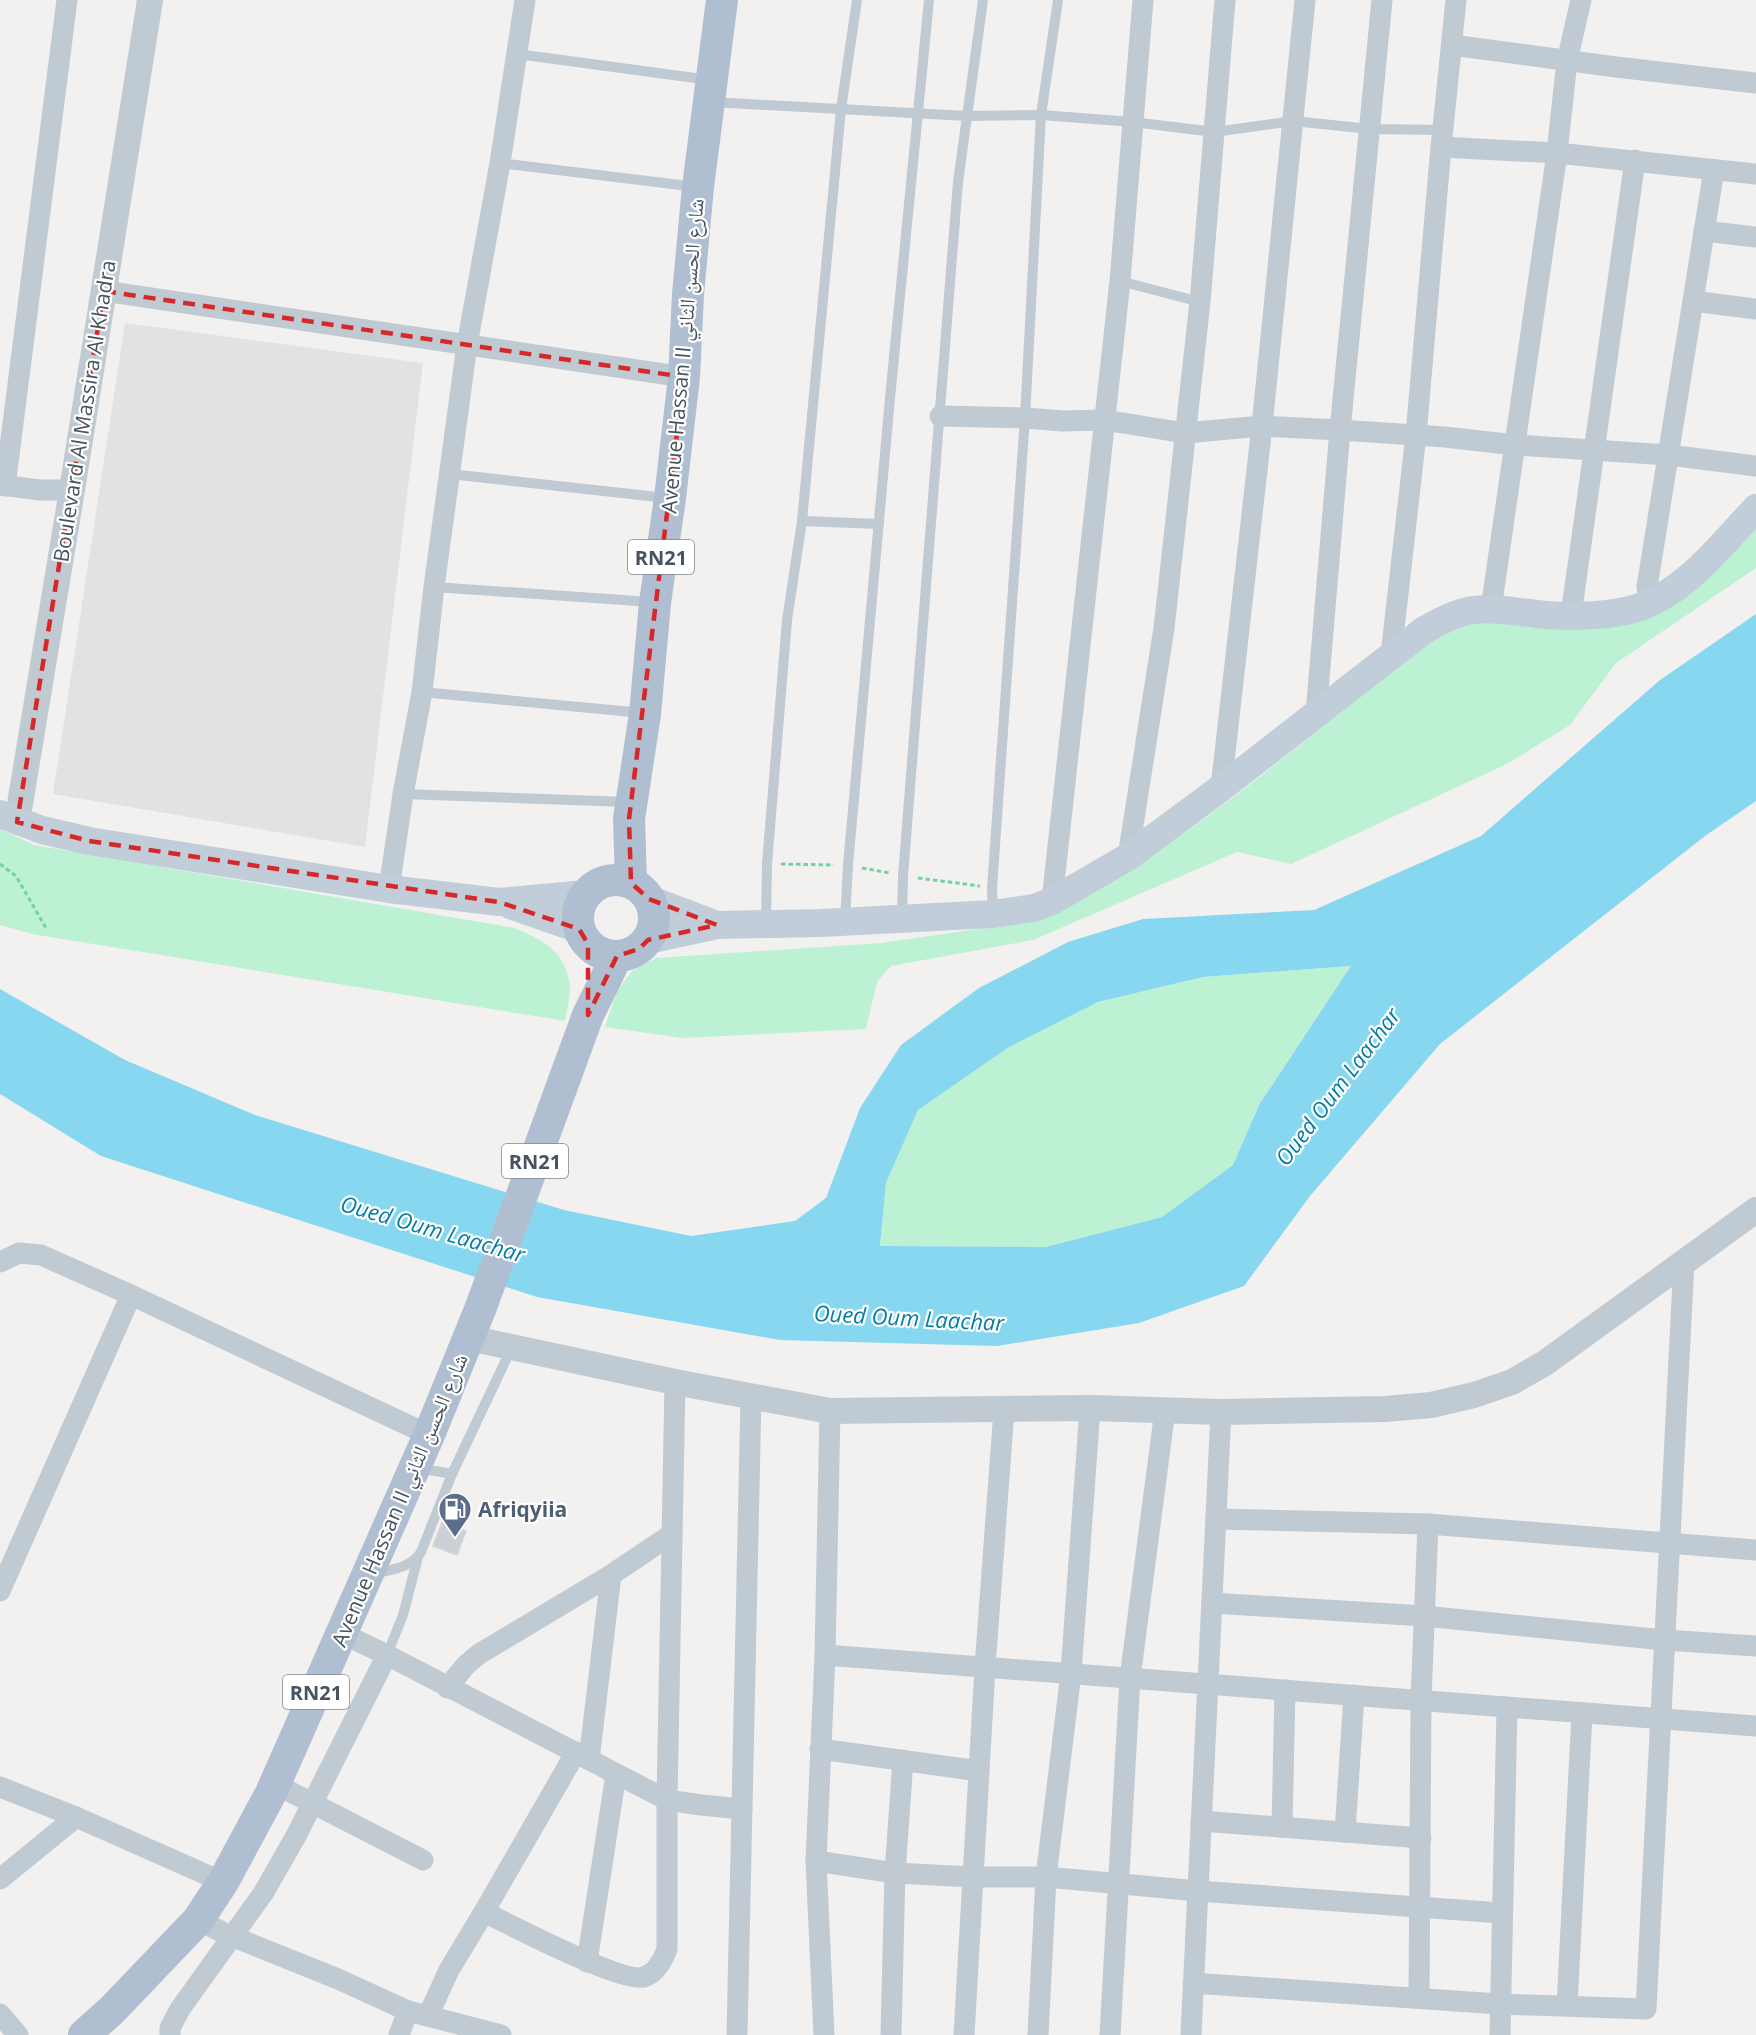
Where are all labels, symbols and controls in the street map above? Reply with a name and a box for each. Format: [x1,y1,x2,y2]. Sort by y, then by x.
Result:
street label: Avenue Hassan II شارع الحسن الثاني [654,197,713,515]
street label: Boulevard Al Massira Al Khadra [46,258,122,564]
road number: RN21 [628,540,694,574]
water label: Oued Oum Laachar [1268,1000,1407,1171]
road number: RN21 [502,1144,568,1178]
water label: Oued Oum Laachar [337,1187,530,1269]
water label: Oued Oum Laachar [813,1297,1006,1337]
street label: Avenue Hassan II شارع الحسن الثاني [324,1349,477,1652]
fuel station icon: Afriqyiia [437,1491,473,1538]
place label: Afriqyiia [478,1495,567,1523]
road number: RN21 [283,1675,349,1709]

